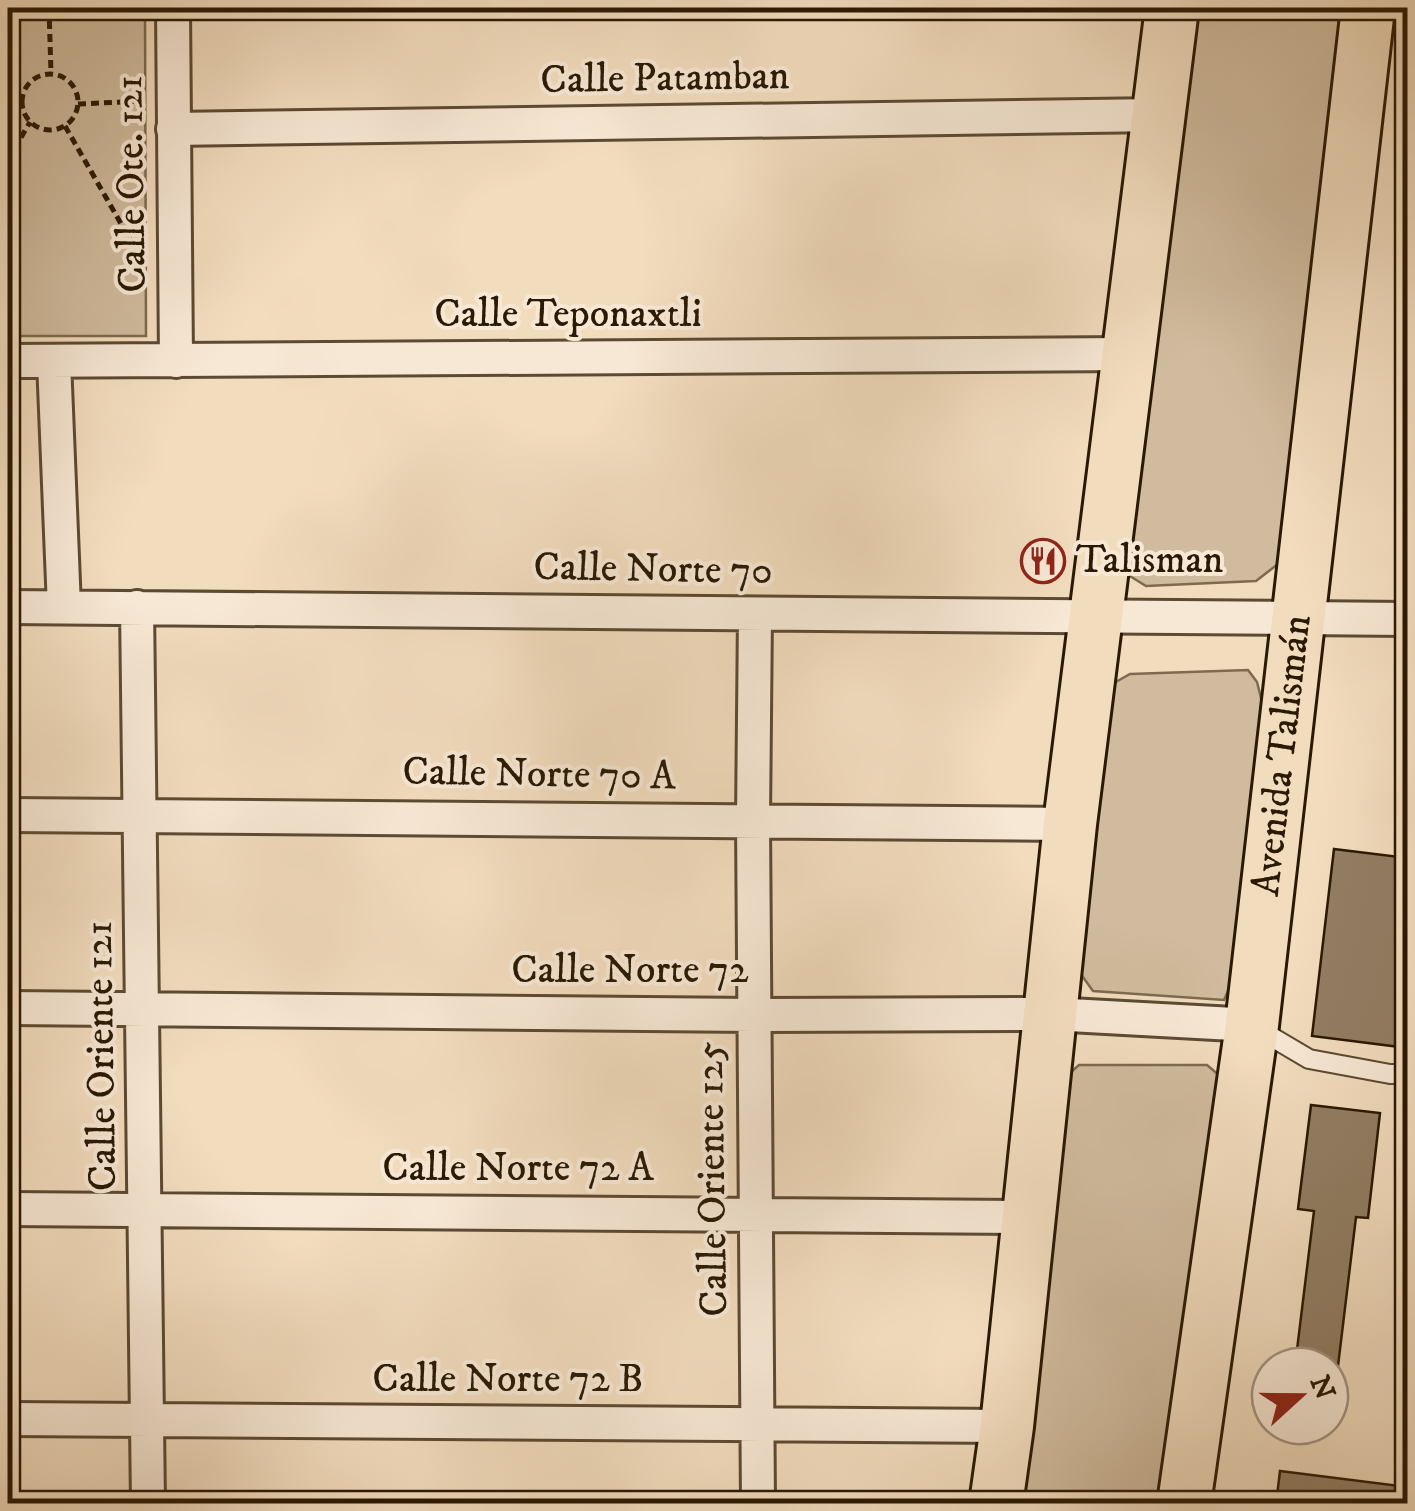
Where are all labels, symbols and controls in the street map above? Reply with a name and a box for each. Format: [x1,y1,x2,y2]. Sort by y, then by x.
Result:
street label: Calle Patamban [540,52,790,106]
street label: Calle Ote. 121 [105,75,159,293]
street label: Calle Teponaxtli [434,290,702,340]
place label: Talisman [1076,536,1223,586]
restaurant icon: Talisman [1020,538,1066,584]
street label: Calle Norte 70 [533,543,773,597]
street label: Avenida Talismán [1242,612,1324,899]
street label: Calle Norte 70 A [402,748,677,802]
street label: Calle Oriente 121 [75,920,129,1192]
street label: Calle Norte 72 [511,946,749,996]
street label: Calle Oriente 125 [686,1041,740,1317]
street label: Calle Norte 72 A [382,1144,654,1194]
north arrow [1250,1346,1350,1446]
street label: Calle Norte 72 B [372,1355,644,1405]
text: N [1301,1371,1342,1405]

